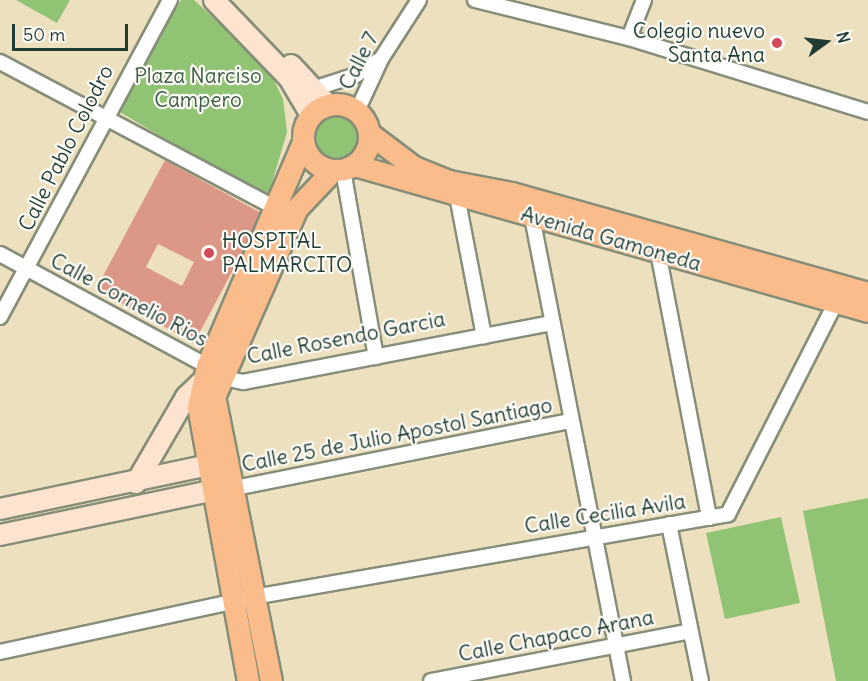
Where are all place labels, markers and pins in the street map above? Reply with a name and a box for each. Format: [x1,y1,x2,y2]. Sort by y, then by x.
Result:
place label: Colegio nuevo Santa Ana [633,18,765,68]
marker: Colegio nuevo Santa Ana [770,36,784,50]
place label: HOSPITAL PALMARCITO [222,228,352,278]
marker: HOSPITAL PALMARCITO [200,244,218,262]

